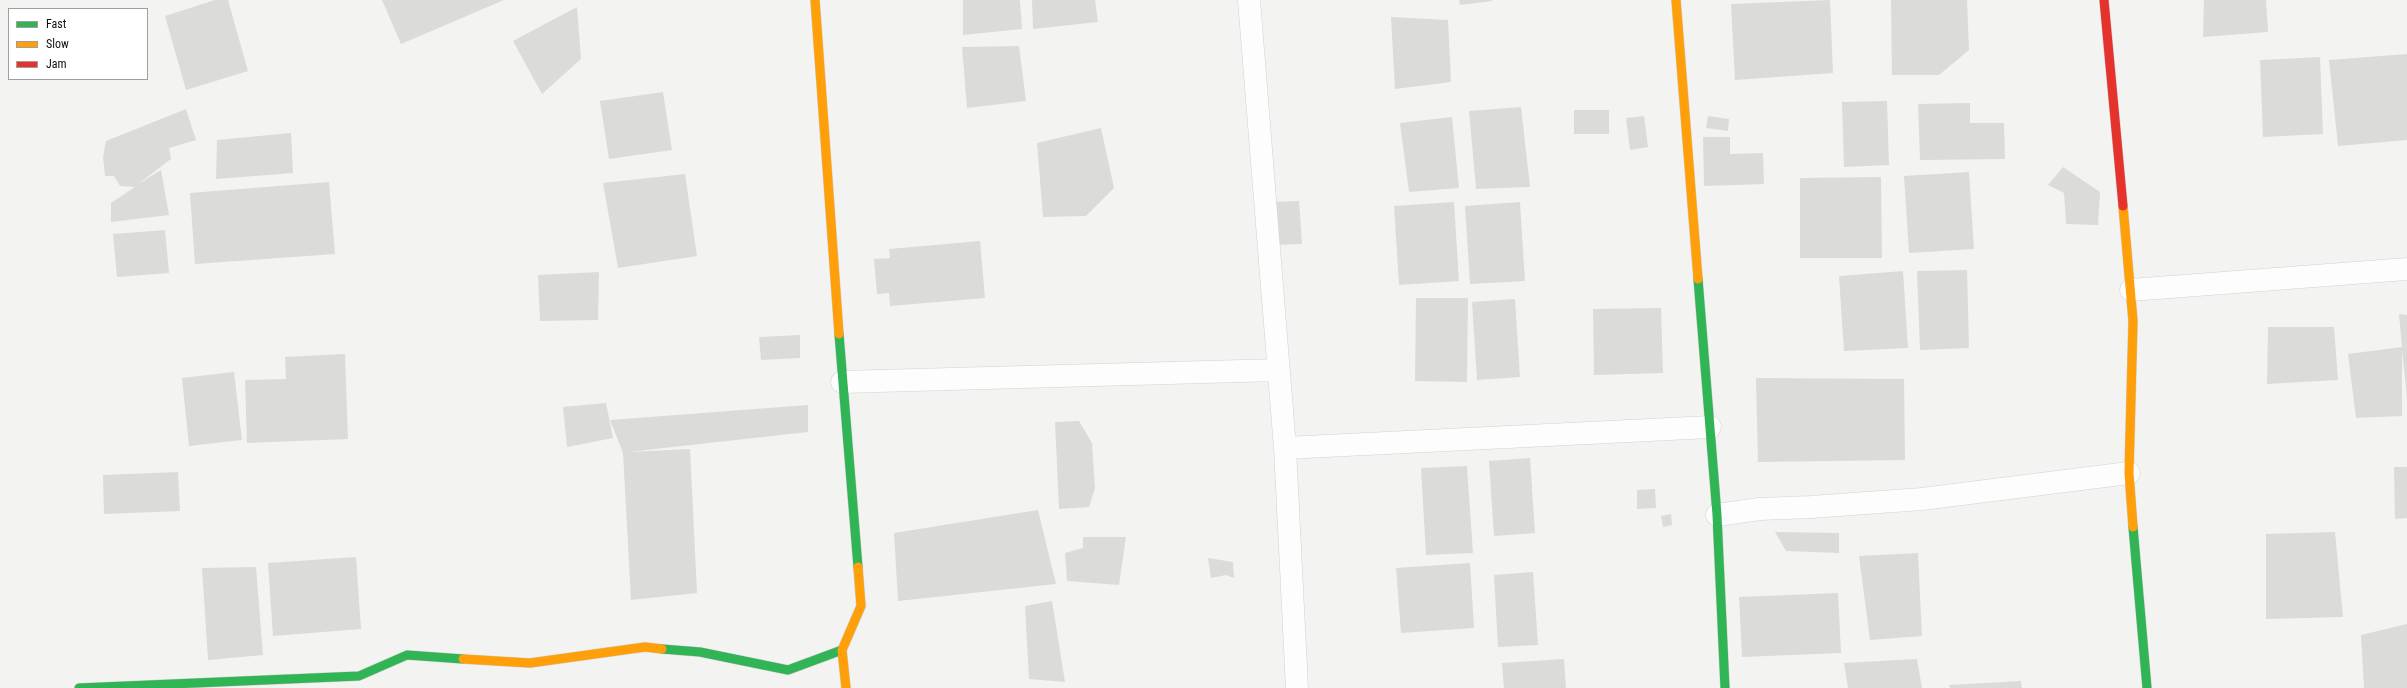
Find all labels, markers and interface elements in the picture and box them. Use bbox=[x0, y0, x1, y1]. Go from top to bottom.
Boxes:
legend bbox=[8, 8, 148, 80]
text: Fast bbox=[46, 17, 66, 31]
text: Slow bbox=[46, 37, 69, 51]
text: Jam bbox=[46, 57, 67, 71]

